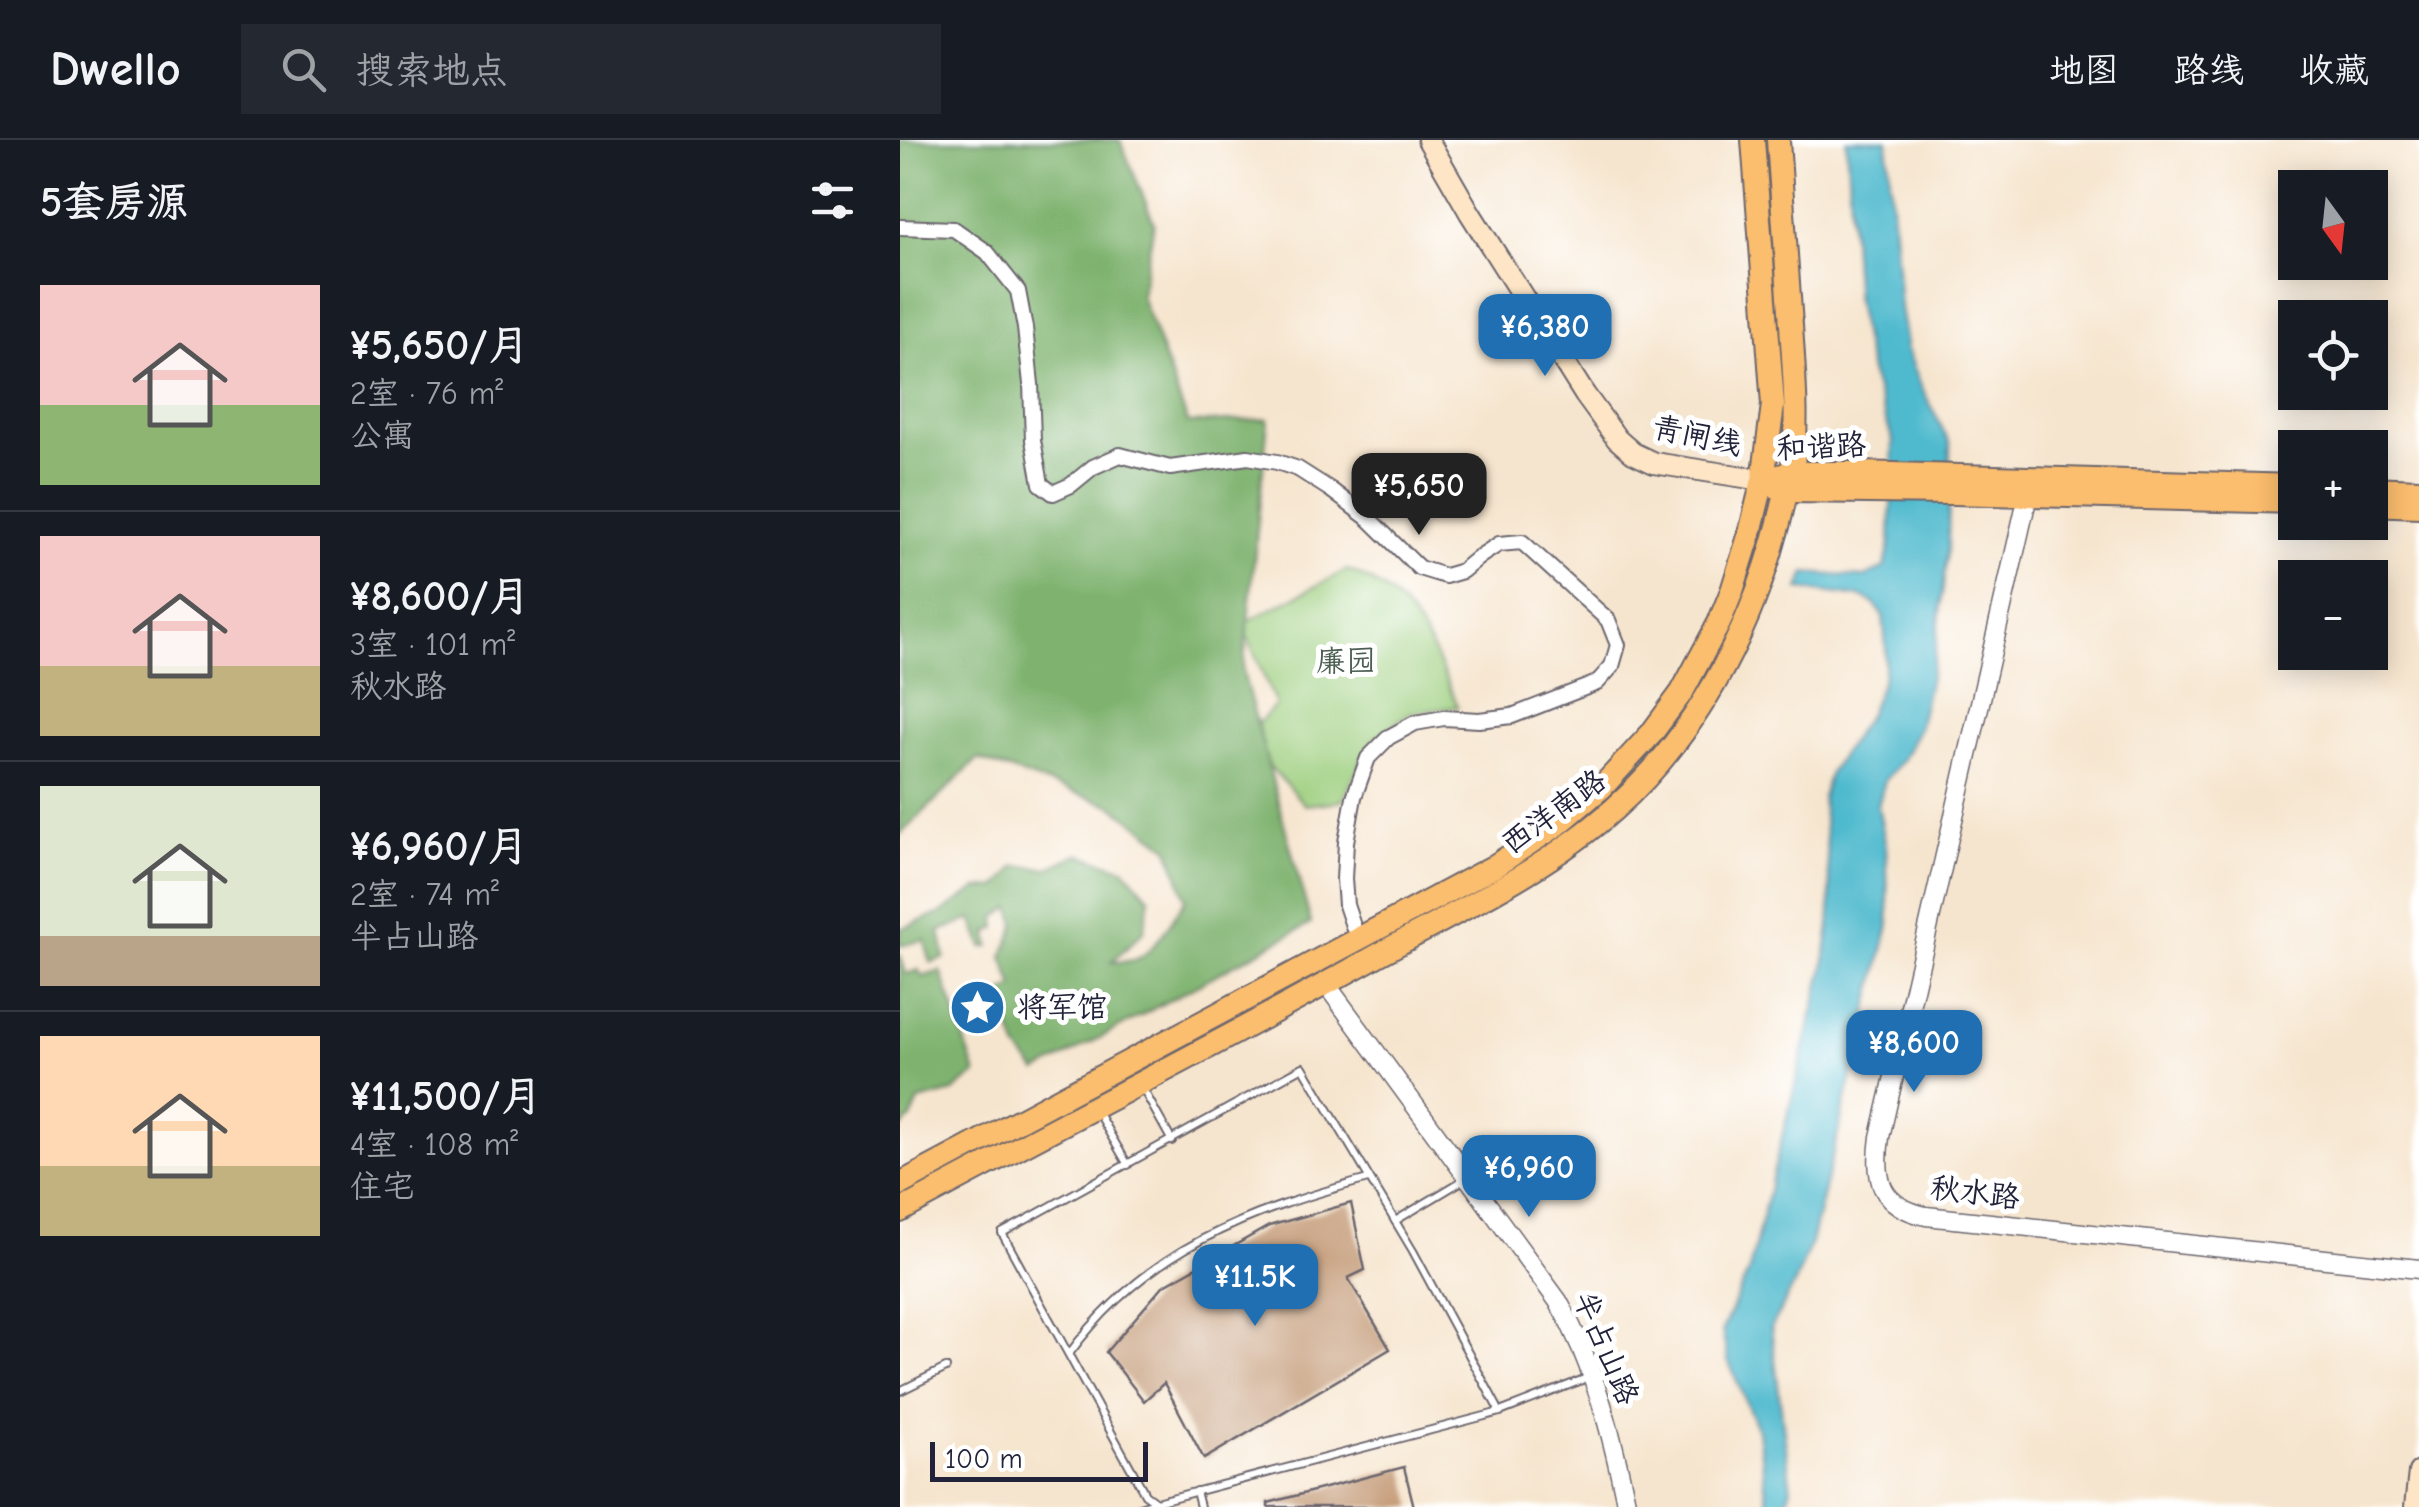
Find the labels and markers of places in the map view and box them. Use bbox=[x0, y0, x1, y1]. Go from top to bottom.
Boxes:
pin: ¥6,380 bbox=[1464, 294, 1626, 379]
pin: ¥5,650 bbox=[1338, 453, 1500, 538]
place icon: 将军馆 bbox=[948, 977, 1008, 1037]
place label: 将军馆 bbox=[1017, 990, 1107, 1025]
pin: ¥8,600 bbox=[1833, 1010, 1995, 1095]
pin: ¥6,960 bbox=[1448, 1135, 1610, 1220]
pin: ¥11.5K bbox=[1174, 1244, 1336, 1329]

